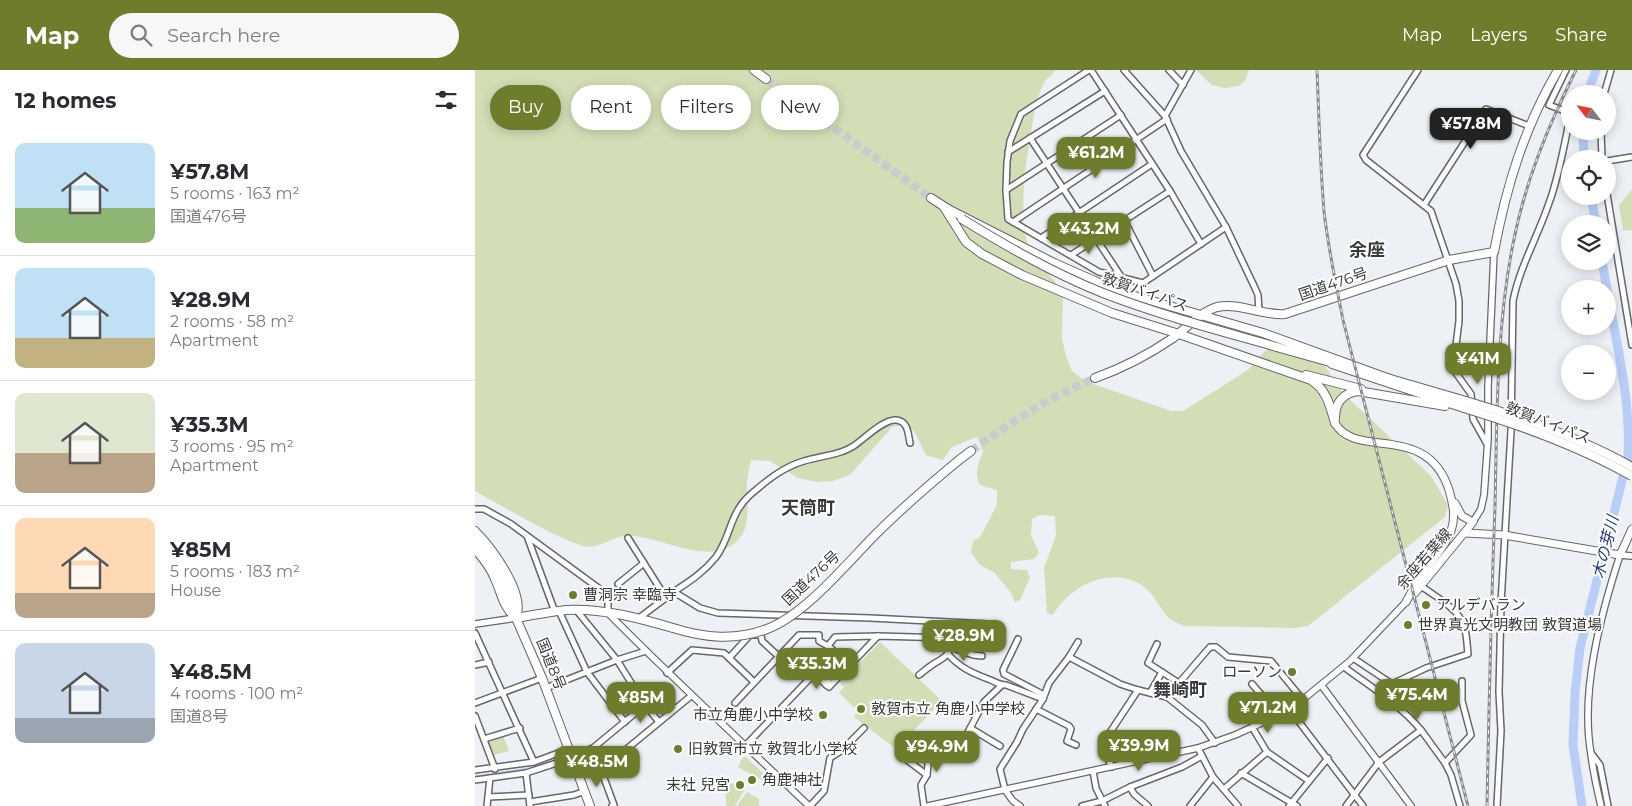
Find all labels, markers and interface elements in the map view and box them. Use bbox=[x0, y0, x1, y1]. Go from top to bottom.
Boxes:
search box bbox=[109, 13, 459, 58]
text: Map bbox=[25, 21, 79, 50]
icon: search bbox=[127, 21, 155, 49]
text: Search here bbox=[167, 24, 280, 47]
text: Map bbox=[1402, 24, 1442, 46]
text: Layers bbox=[1470, 24, 1527, 46]
text: Share bbox=[1555, 24, 1607, 46]
chip: Buy bbox=[490, 85, 561, 130]
chip: Rent bbox=[571, 85, 651, 130]
chip: Filters bbox=[661, 85, 751, 130]
chip: New bbox=[761, 85, 839, 130]
north arrow bbox=[1561, 85, 1616, 140]
map controls bbox=[1561, 85, 1616, 400]
icon: filters bbox=[432, 86, 460, 114]
text: 12 homes bbox=[15, 88, 116, 113]
pin: ¥57.8M bbox=[1430, 108, 1512, 150]
text: ¥57.8M bbox=[1441, 114, 1501, 133]
pin: ¥61.2M bbox=[1055, 136, 1137, 179]
text: ¥61.2M bbox=[1067, 143, 1125, 162]
button: locate bbox=[1561, 150, 1616, 205]
text: ¥57.8M bbox=[170, 159, 249, 184]
icon: home bbox=[55, 163, 115, 223]
text: 5 rooms · 163 m² bbox=[170, 184, 299, 203]
text: 国道476号 bbox=[170, 207, 247, 226]
pin: ¥43.2M bbox=[1048, 212, 1130, 255]
button: layers bbox=[1561, 215, 1616, 270]
text: ¥43.2M bbox=[1058, 219, 1120, 238]
district label: 余座 bbox=[1349, 239, 1385, 261]
street label: 国道476号 bbox=[1296, 263, 1370, 304]
street label: 敦賀バイパス bbox=[1100, 268, 1191, 315]
button: + bbox=[1561, 280, 1616, 335]
text: ¥28.9M bbox=[170, 287, 251, 312]
icon: home bbox=[55, 288, 115, 348]
text: 2 rooms · 58 m² bbox=[170, 312, 294, 331]
text: Apartment bbox=[170, 331, 259, 350]
pin: ¥41M bbox=[1448, 342, 1508, 385]
button: − bbox=[1561, 345, 1616, 400]
text: ¥41M bbox=[1456, 349, 1500, 368]
street label: 敦賀バイパス bbox=[1503, 398, 1593, 447]
text: ¥35.3M bbox=[170, 412, 249, 437]
icon: home bbox=[55, 413, 115, 473]
text: 3 rooms · 95 m² bbox=[170, 437, 294, 456]
text: Apartment bbox=[170, 456, 259, 475]
district label: 天筒町 bbox=[781, 497, 835, 519]
water label: 木の芽川 bbox=[1589, 512, 1623, 580]
street label: 余座若葉線 bbox=[1392, 524, 1455, 593]
text: ¥85M bbox=[170, 537, 232, 562]
icon: home bbox=[55, 538, 115, 598]
street label: 国道476号 bbox=[778, 546, 843, 609]
text: 5 rooms · 183 m² bbox=[170, 562, 300, 581]
text: House bbox=[170, 581, 221, 600]
place label: 曹洞宗 幸臨寺 bbox=[583, 585, 677, 604]
marker: 曹洞宗 幸臨寺 bbox=[567, 589, 579, 601]
place label: アルデバラン bbox=[1436, 595, 1526, 614]
marker: アルデバラン bbox=[1420, 599, 1432, 611]
place label: 世界真光文明教団 敦賀道場 bbox=[1418, 615, 1602, 634]
marker: 世界真光文明教団 敦賀道場 bbox=[1402, 619, 1414, 631]
pin: ¥28.9M bbox=[923, 620, 1005, 662]
text: ¥28.9M bbox=[933, 626, 995, 645]
street label: 国道8号 bbox=[532, 635, 570, 693]
pin: ¥35.3M bbox=[776, 648, 858, 690]
text: ¥35.3M bbox=[787, 654, 847, 673]
text: ¥48.5M bbox=[170, 659, 252, 684]
place label: ローソン bbox=[1222, 662, 1282, 681]
icon: home bbox=[55, 663, 115, 723]
marker: ローソン bbox=[1286, 666, 1298, 678]
pin: ¥75.4M bbox=[1376, 678, 1458, 721]
district label: 舞崎町 bbox=[1153, 679, 1207, 701]
pin: ¥85M bbox=[611, 682, 671, 724]
text: 4 rooms · 100 m² bbox=[170, 684, 303, 703]
text: ¥75.4M bbox=[1386, 685, 1448, 704]
text: ¥85M bbox=[618, 688, 664, 707]
pin: ¥71.2M bbox=[1227, 692, 1309, 734]
text: ¥71.2M bbox=[1239, 698, 1297, 717]
place label: 敦賀市立 角鹿小中学校 bbox=[871, 699, 1025, 718]
marker: 敦賀市立 角鹿小中学校 bbox=[855, 703, 867, 715]
place label: 市立角鹿小中学校 bbox=[693, 705, 813, 724]
text: 国道8号 bbox=[170, 707, 228, 726]
marker: 市立角鹿小中学校 bbox=[817, 709, 829, 721]
pin: ¥94.9M bbox=[896, 730, 978, 773]
pin: ¥39.9M bbox=[1098, 730, 1180, 772]
text: ¥39.9M bbox=[1108, 736, 1170, 755]
text: ¥94.9M bbox=[906, 737, 968, 756]
place label: 旧敦賀市立 敦賀北小学校 bbox=[688, 739, 857, 758]
marker: 旧敦賀市立 敦賀北小学校 bbox=[672, 743, 684, 755]
pin: ¥48.5M bbox=[556, 746, 638, 788]
text: ¥48.5M bbox=[566, 752, 628, 771]
place label: 角鹿神社 bbox=[762, 770, 822, 789]
marker: 角鹿神社 bbox=[746, 774, 758, 786]
place label: 末社 兒宮 bbox=[666, 775, 730, 794]
marker: 末社 兒宮 bbox=[734, 779, 746, 791]

